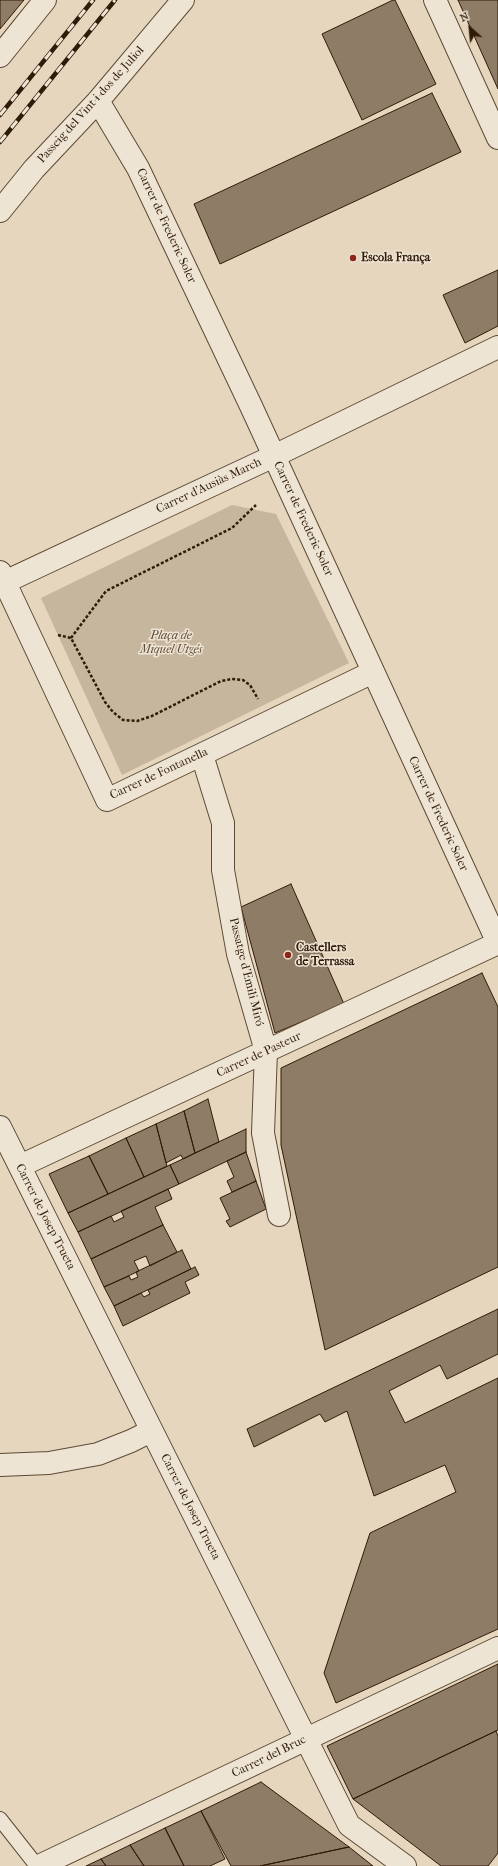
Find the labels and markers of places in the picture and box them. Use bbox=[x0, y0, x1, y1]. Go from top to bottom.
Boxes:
place label: Escola França bbox=[361, 251, 430, 265]
marker: Escola França bbox=[348, 253, 358, 263]
place label: Castellers de Terrassa bbox=[296, 941, 354, 969]
marker: Castellers de Terrassa bbox=[283, 950, 293, 960]

